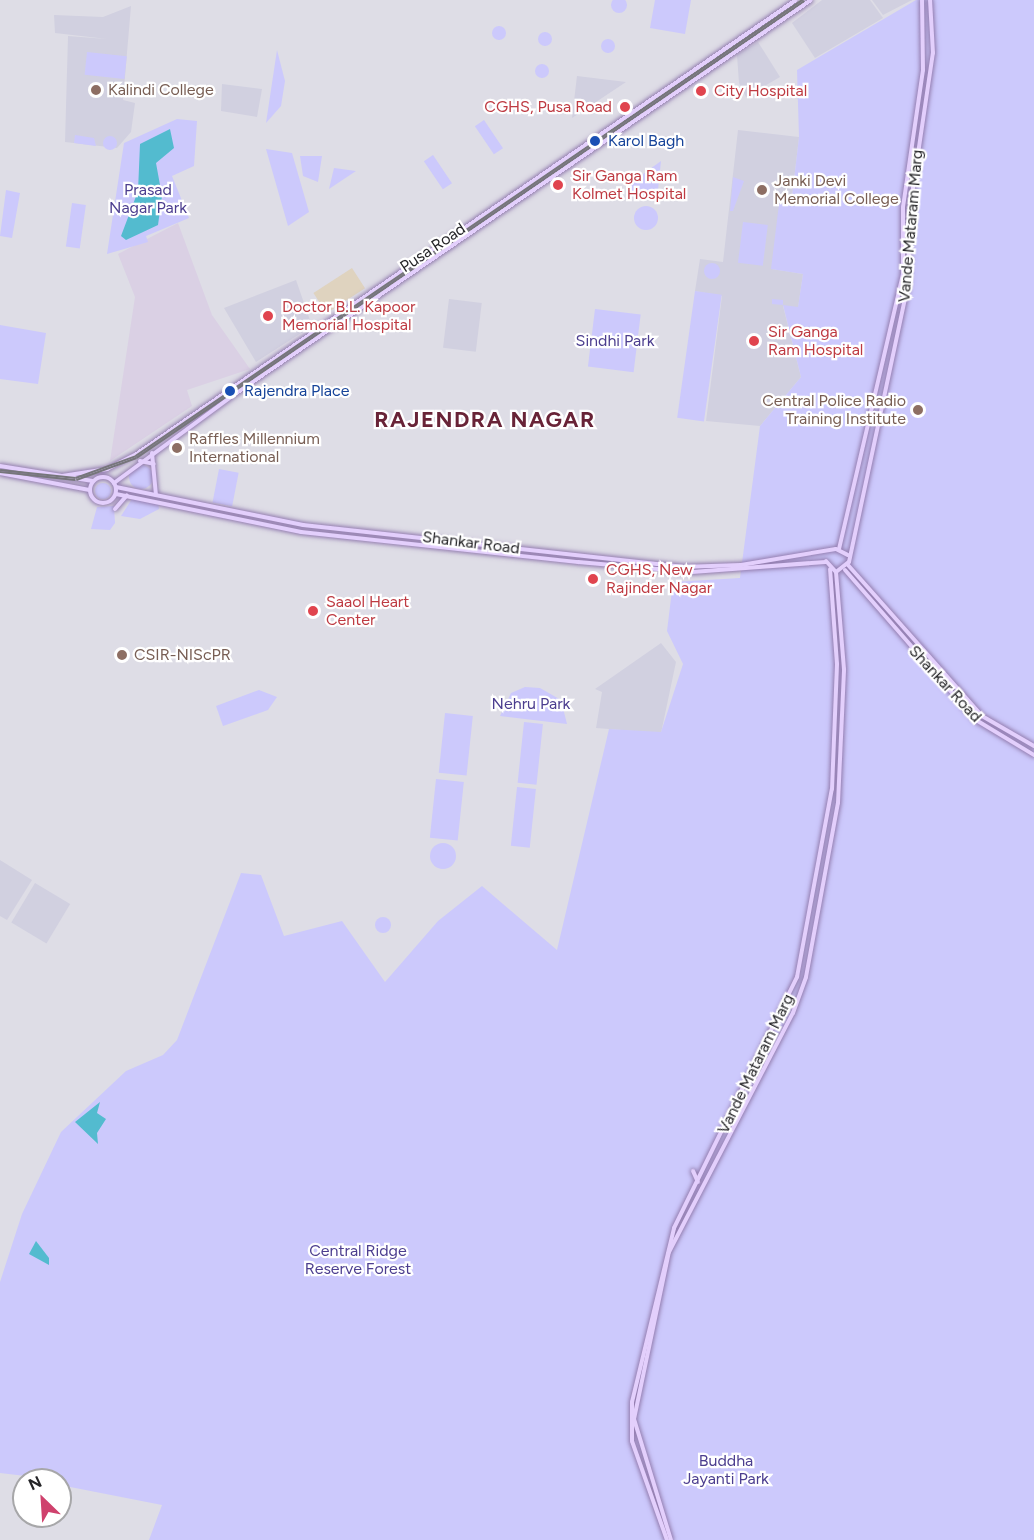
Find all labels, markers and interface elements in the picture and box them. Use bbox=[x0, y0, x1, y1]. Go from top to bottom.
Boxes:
place label: Kalindi College bbox=[108, 80, 214, 100]
place label: City Hospital bbox=[714, 81, 807, 101]
marker: City Hospital bbox=[692, 82, 710, 100]
marker: Kalindi College bbox=[89, 83, 103, 97]
place label: CGHS, Pusa Road bbox=[484, 97, 612, 117]
marker: CGHS, Pusa Road bbox=[616, 98, 634, 116]
place label: Karol Bagh bbox=[608, 131, 684, 151]
marker: Karol Bagh bbox=[586, 132, 604, 150]
street label: Vande Mataram Marg bbox=[895, 149, 927, 303]
place label: Sir Ganga Ram Kolmet Hospital bbox=[572, 166, 686, 204]
place label: Janki Devi Memorial College bbox=[774, 171, 899, 209]
marker: Sir Ganga Ram Kolmet Hospital bbox=[549, 176, 567, 194]
park label: Prasad Nagar Park bbox=[109, 180, 187, 218]
marker: Janki Devi Memorial College bbox=[755, 183, 769, 197]
street label: Pusa Road bbox=[397, 219, 469, 277]
place label: Doctor B.L. Kapoor Memorial Hospital bbox=[282, 297, 416, 335]
marker: Doctor B.L. Kapoor Memorial Hospital bbox=[259, 307, 277, 325]
place label: Sir Ganga Ram Hospital bbox=[768, 322, 863, 360]
park label: Sindhi Park bbox=[576, 331, 654, 351]
marker: Sir Ganga Ram Hospital bbox=[745, 332, 763, 350]
place label: Rajendra Place bbox=[244, 381, 349, 401]
marker: Rajendra Place bbox=[221, 382, 239, 400]
place label: Central Police Radio Training Institute bbox=[762, 391, 906, 429]
marker: Central Police Radio Training Institute bbox=[911, 403, 925, 417]
district label: RAJENDRA NAGAR bbox=[374, 407, 596, 433]
place label: Raffles Millennium International bbox=[189, 429, 320, 467]
marker: Raffles Millennium International bbox=[170, 441, 184, 455]
street label: Shankar Road bbox=[421, 528, 521, 558]
place label: CGHS, New Rajinder Nagar bbox=[606, 560, 712, 598]
marker: CGHS, New Rajinder Nagar bbox=[584, 570, 602, 588]
place label: Saaol Heart Center bbox=[326, 592, 409, 630]
marker: Saaol Heart Center bbox=[304, 602, 322, 620]
street label: Shankar Road bbox=[905, 642, 985, 726]
place label: CSIR-NIScPR bbox=[134, 645, 231, 665]
marker: CSIR-NIScPR bbox=[115, 648, 129, 662]
park label: Nehru Park bbox=[492, 694, 570, 714]
street label: Vande Mataram Marg bbox=[714, 991, 798, 1137]
park label: Central Ridge Reserve Forest bbox=[305, 1241, 411, 1279]
park label: Buddha Jayanti Park bbox=[683, 1451, 769, 1489]
north arrow bbox=[12, 1468, 72, 1528]
text: N bbox=[25, 1472, 45, 1494]

